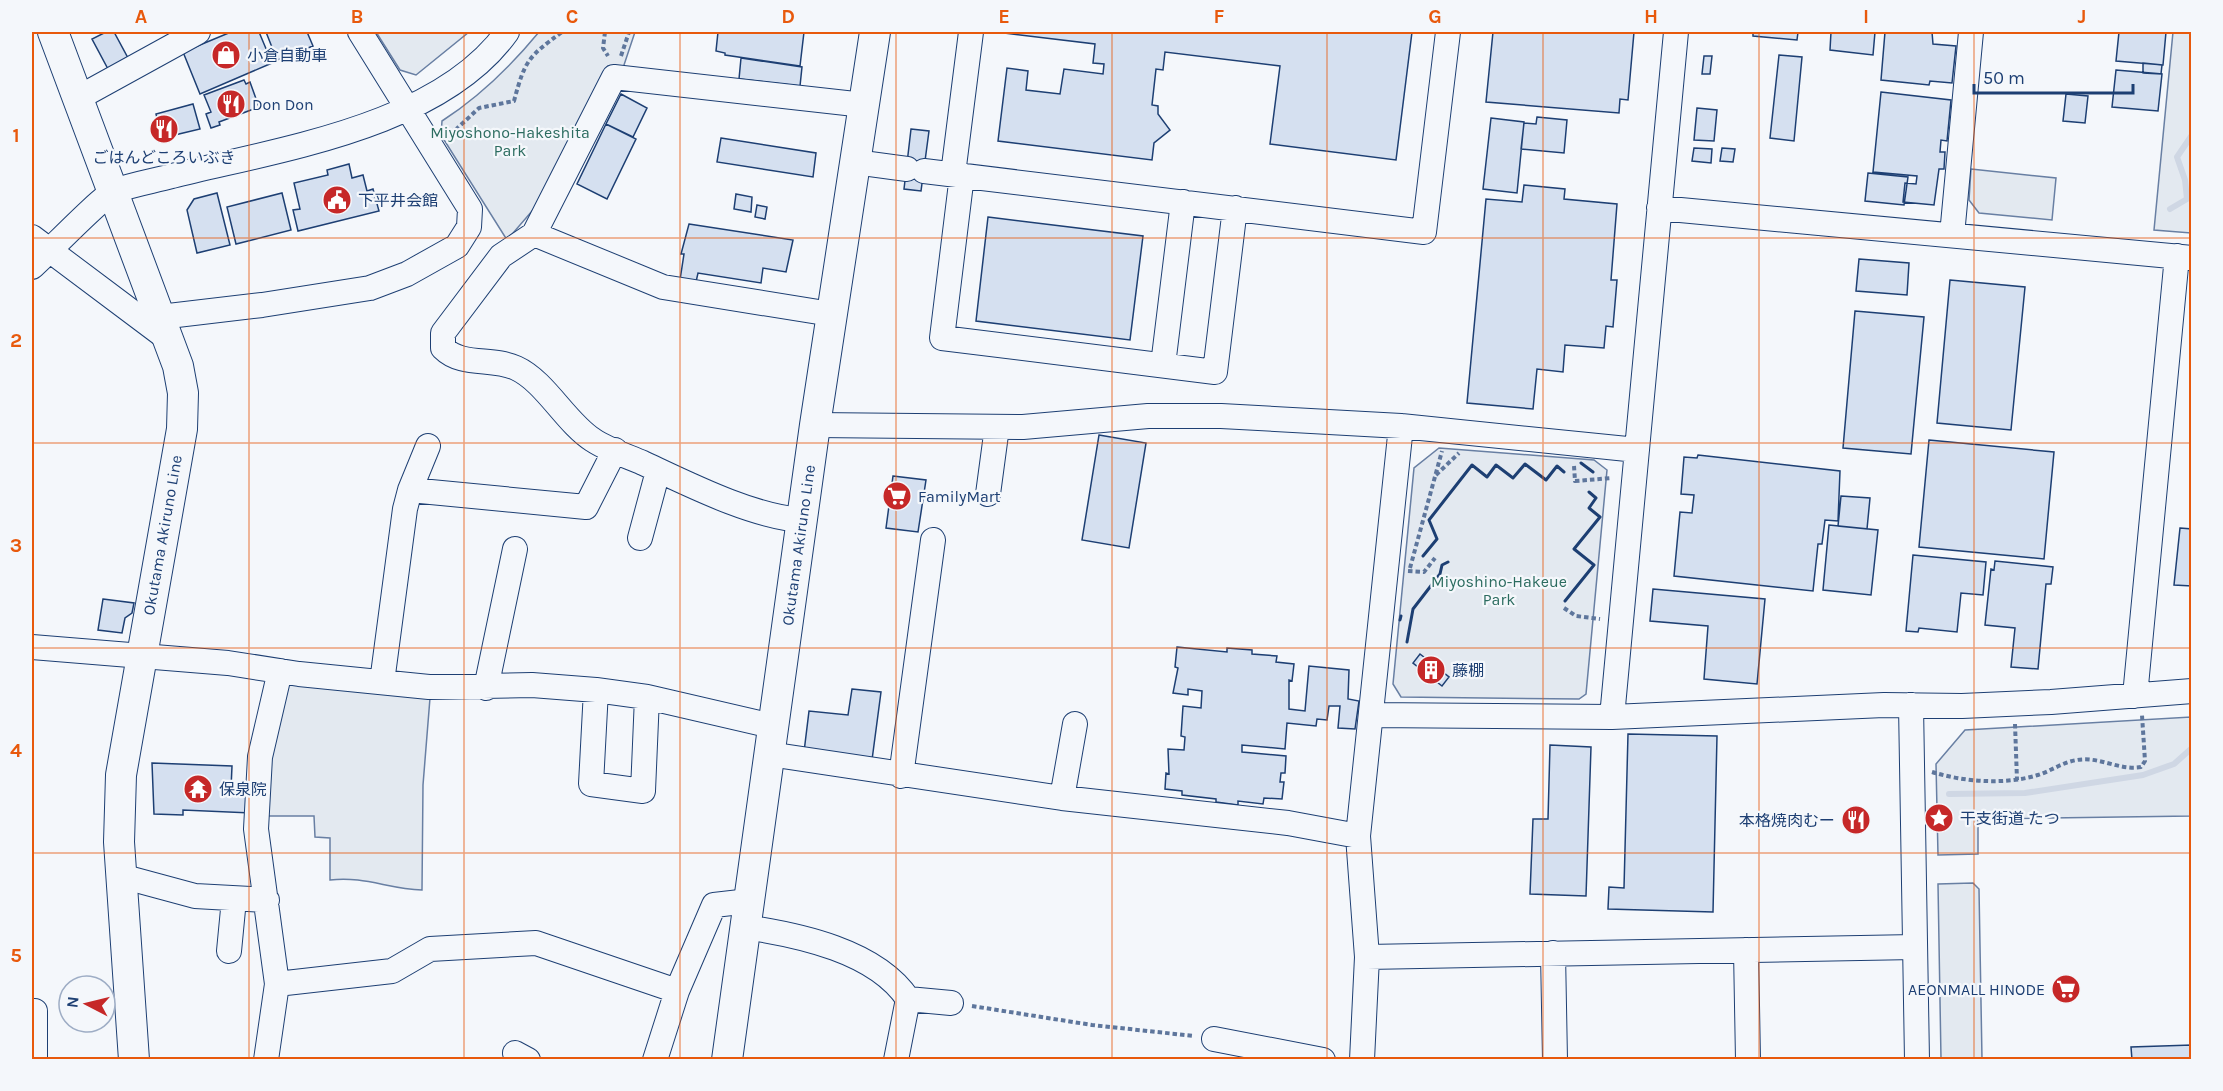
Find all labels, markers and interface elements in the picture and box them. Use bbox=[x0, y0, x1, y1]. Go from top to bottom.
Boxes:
text: A bbox=[135, 5, 148, 28]
text: B bbox=[351, 5, 363, 28]
text: C bbox=[566, 5, 578, 28]
text: D bbox=[781, 5, 795, 28]
text: E bbox=[998, 5, 1010, 28]
text: F bbox=[1214, 5, 1225, 28]
text: G bbox=[1428, 5, 1442, 28]
text: H bbox=[1644, 5, 1658, 28]
text: I bbox=[1863, 5, 1869, 28]
text: J bbox=[2078, 5, 2086, 28]
shop icon: 小倉自動車 bbox=[210, 39, 242, 71]
place label: 小倉自動車 bbox=[247, 46, 327, 65]
scale bar bbox=[1974, 57, 2133, 95]
text: 50 m bbox=[1983, 67, 2025, 89]
restaurant icon: Don Don bbox=[215, 88, 247, 120]
place label: Don Don bbox=[252, 95, 314, 114]
restaurant icon: ごはんどころいぶき bbox=[148, 113, 180, 145]
park label: Miyoshono-Hakeshita Park bbox=[430, 123, 590, 160]
text: 1 bbox=[12, 124, 20, 147]
place label: ごはんどころいぶき bbox=[92, 148, 236, 167]
public building icon: 下平井会館 bbox=[321, 184, 353, 216]
place label: 下平井会館 bbox=[358, 191, 438, 210]
text: 2 bbox=[10, 329, 22, 352]
street label: Okutama Akiruno Line bbox=[139, 454, 186, 617]
street label: Okutama Akiruno Line bbox=[778, 463, 819, 627]
supermarket icon: FamilyMart bbox=[881, 480, 913, 512]
place label: FamilyMart bbox=[918, 487, 1001, 506]
text: 3 bbox=[10, 534, 22, 557]
park label: Miyoshino-Hakeue Park bbox=[1431, 572, 1567, 609]
building icon: 藤棚 bbox=[1415, 654, 1447, 686]
place label: 藤棚 bbox=[1452, 661, 1484, 680]
text: 4 bbox=[10, 739, 22, 762]
temple icon: 保泉院 bbox=[182, 773, 214, 805]
place label: 保泉院 bbox=[219, 780, 267, 799]
place icon: 干支街道 たつ bbox=[1923, 802, 1955, 834]
restaurant icon: 本格焼肉むー bbox=[1840, 804, 1872, 836]
place label: 干支街道 たつ bbox=[1960, 809, 2060, 828]
place label: 本格焼肉むー bbox=[1739, 811, 1835, 830]
text: 5 bbox=[10, 944, 22, 967]
supermarket icon: AEONMALL HINODE bbox=[2050, 973, 2082, 1005]
north arrow bbox=[57, 974, 117, 1034]
place label: AEONMALL HINODE bbox=[1908, 980, 2045, 999]
text: N bbox=[62, 995, 83, 1009]

